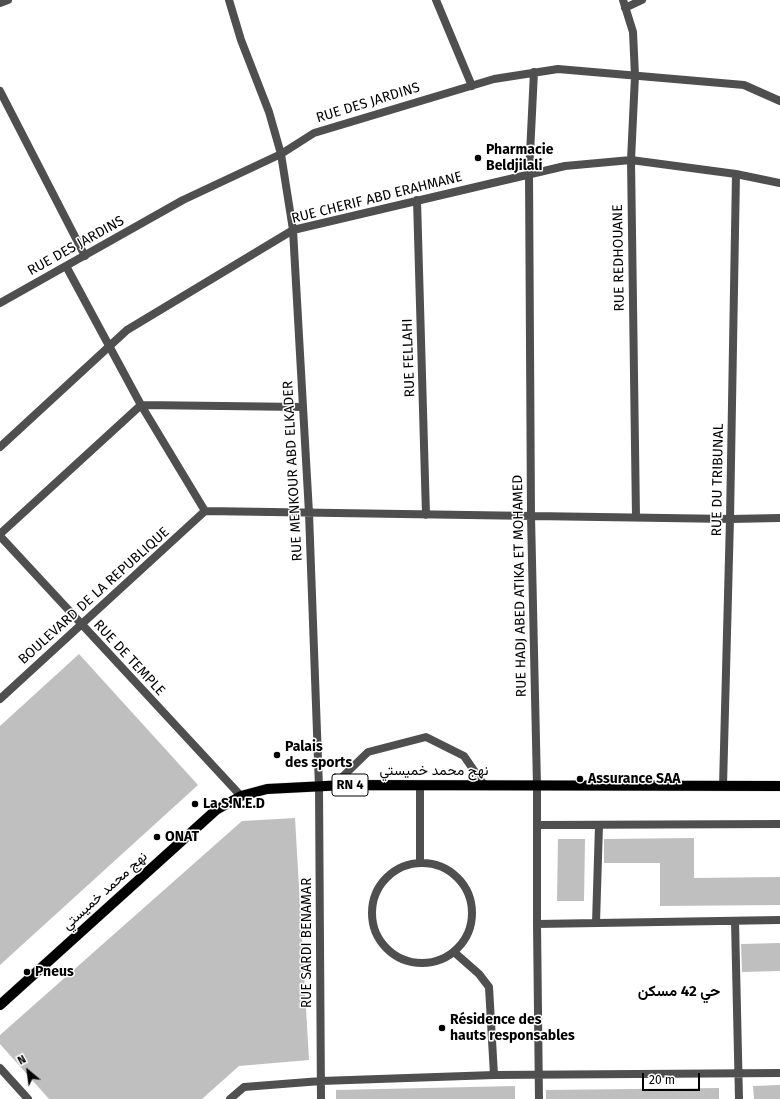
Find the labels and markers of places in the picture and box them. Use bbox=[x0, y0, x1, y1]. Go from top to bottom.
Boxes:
place label: Pharmacie Beldjilali bbox=[486, 142, 553, 174]
marker: Pharmacie Beldjilali bbox=[473, 153, 483, 163]
place label: Palais des sports bbox=[285, 739, 352, 772]
marker: Palais des sports bbox=[272, 750, 282, 760]
place label: Assurance SAA bbox=[588, 771, 680, 787]
marker: Assurance SAA bbox=[575, 774, 585, 784]
place label: La S.N.E.D bbox=[203, 796, 265, 812]
marker: La S.N.E.D bbox=[190, 799, 200, 809]
place label: ONAT bbox=[165, 829, 199, 845]
marker: ONAT bbox=[152, 832, 162, 842]
place label: Pneus bbox=[35, 964, 74, 980]
marker: Pneus bbox=[22, 967, 32, 977]
place label: Résidence des hauts responsables bbox=[450, 1012, 575, 1044]
marker: Résidence des hauts responsables bbox=[437, 1023, 447, 1033]

